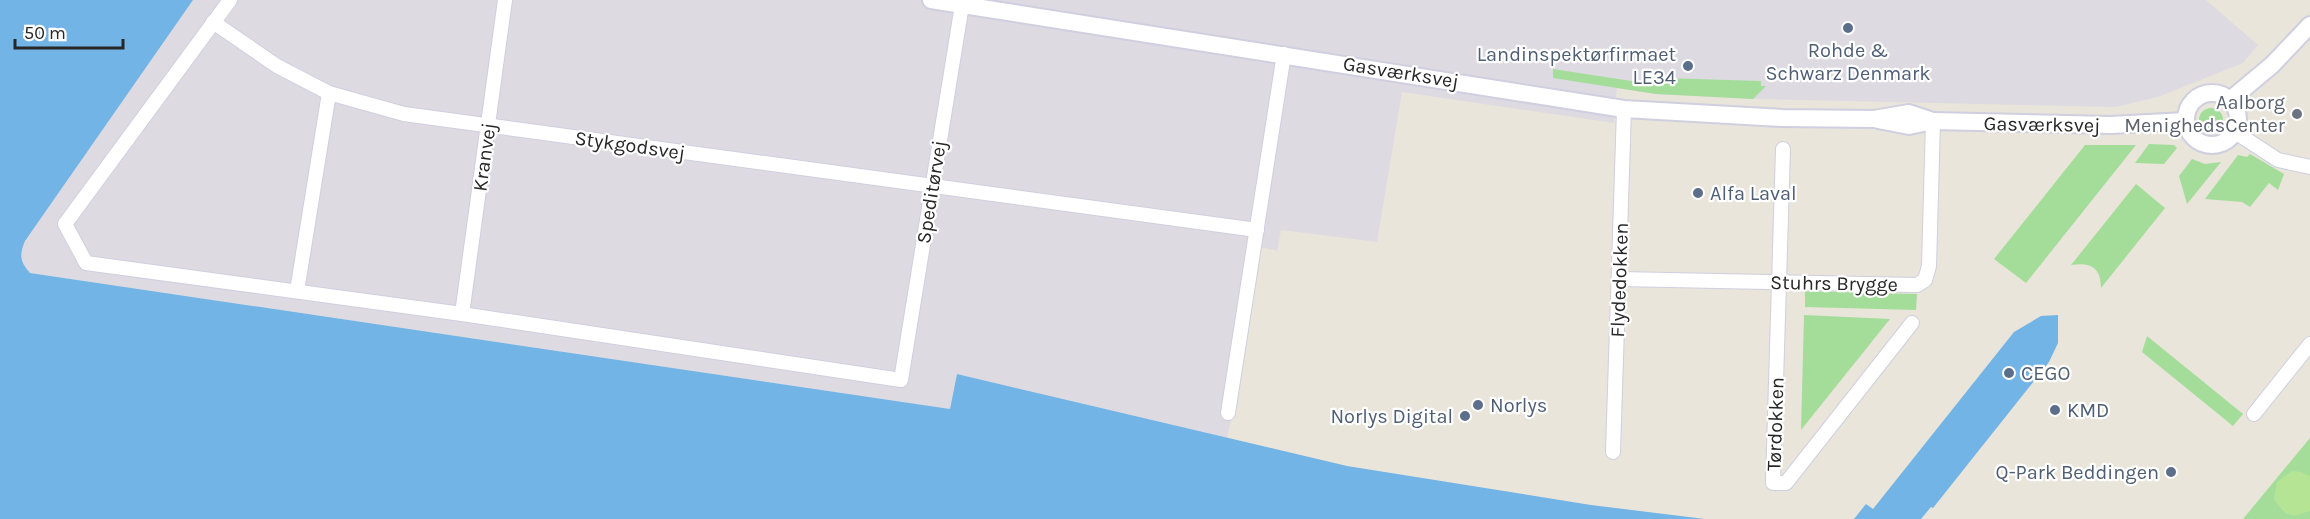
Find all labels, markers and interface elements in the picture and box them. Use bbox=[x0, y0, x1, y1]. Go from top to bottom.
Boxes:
scale bar bbox=[15, 12, 123, 50]
marker: Rohde & Schwarz Denmark bbox=[1841, 21, 1855, 35]
text: 50 m bbox=[24, 22, 66, 44]
place label: Rohde & Schwarz Denmark bbox=[1765, 39, 1931, 85]
place label: Landinspektørfirmaet LE34 bbox=[1477, 43, 1676, 89]
street label: Gasværksvej bbox=[1341, 52, 1461, 93]
marker: Landinspektørfirmaet LE34 bbox=[1681, 59, 1695, 73]
place label: Aalborg MenighedsCenter bbox=[2124, 91, 2286, 137]
marker: Aalborg MenighedsCenter bbox=[2290, 107, 2304, 121]
street label: Gasværksvej bbox=[1983, 112, 2101, 137]
street label: Kranvej bbox=[468, 121, 501, 193]
street label: Stykgodsvej bbox=[573, 126, 687, 165]
street label: Speditørvej bbox=[912, 139, 951, 245]
place label: Alfa Laval bbox=[1710, 182, 1797, 205]
marker: Alfa Laval bbox=[1691, 186, 1705, 200]
street label: Flydedokken bbox=[1606, 222, 1633, 338]
street label: Stuhrs Brygge bbox=[1770, 271, 1898, 296]
place label: CEGO bbox=[2021, 362, 2070, 385]
marker: CEGO bbox=[2002, 366, 2016, 380]
street label: Tørdokken bbox=[1762, 377, 1789, 472]
place label: Norlys bbox=[1490, 394, 1547, 417]
marker: Norlys bbox=[1471, 398, 1485, 412]
place label: KMD bbox=[2067, 399, 2109, 422]
marker: KMD bbox=[2048, 403, 2062, 417]
place label: Norlys Digital bbox=[1330, 405, 1453, 428]
marker: Norlys Digital bbox=[1458, 409, 1472, 423]
place label: Q-Park Beddingen bbox=[1996, 461, 2159, 484]
marker: Q-Park Beddingen bbox=[2164, 465, 2178, 479]

